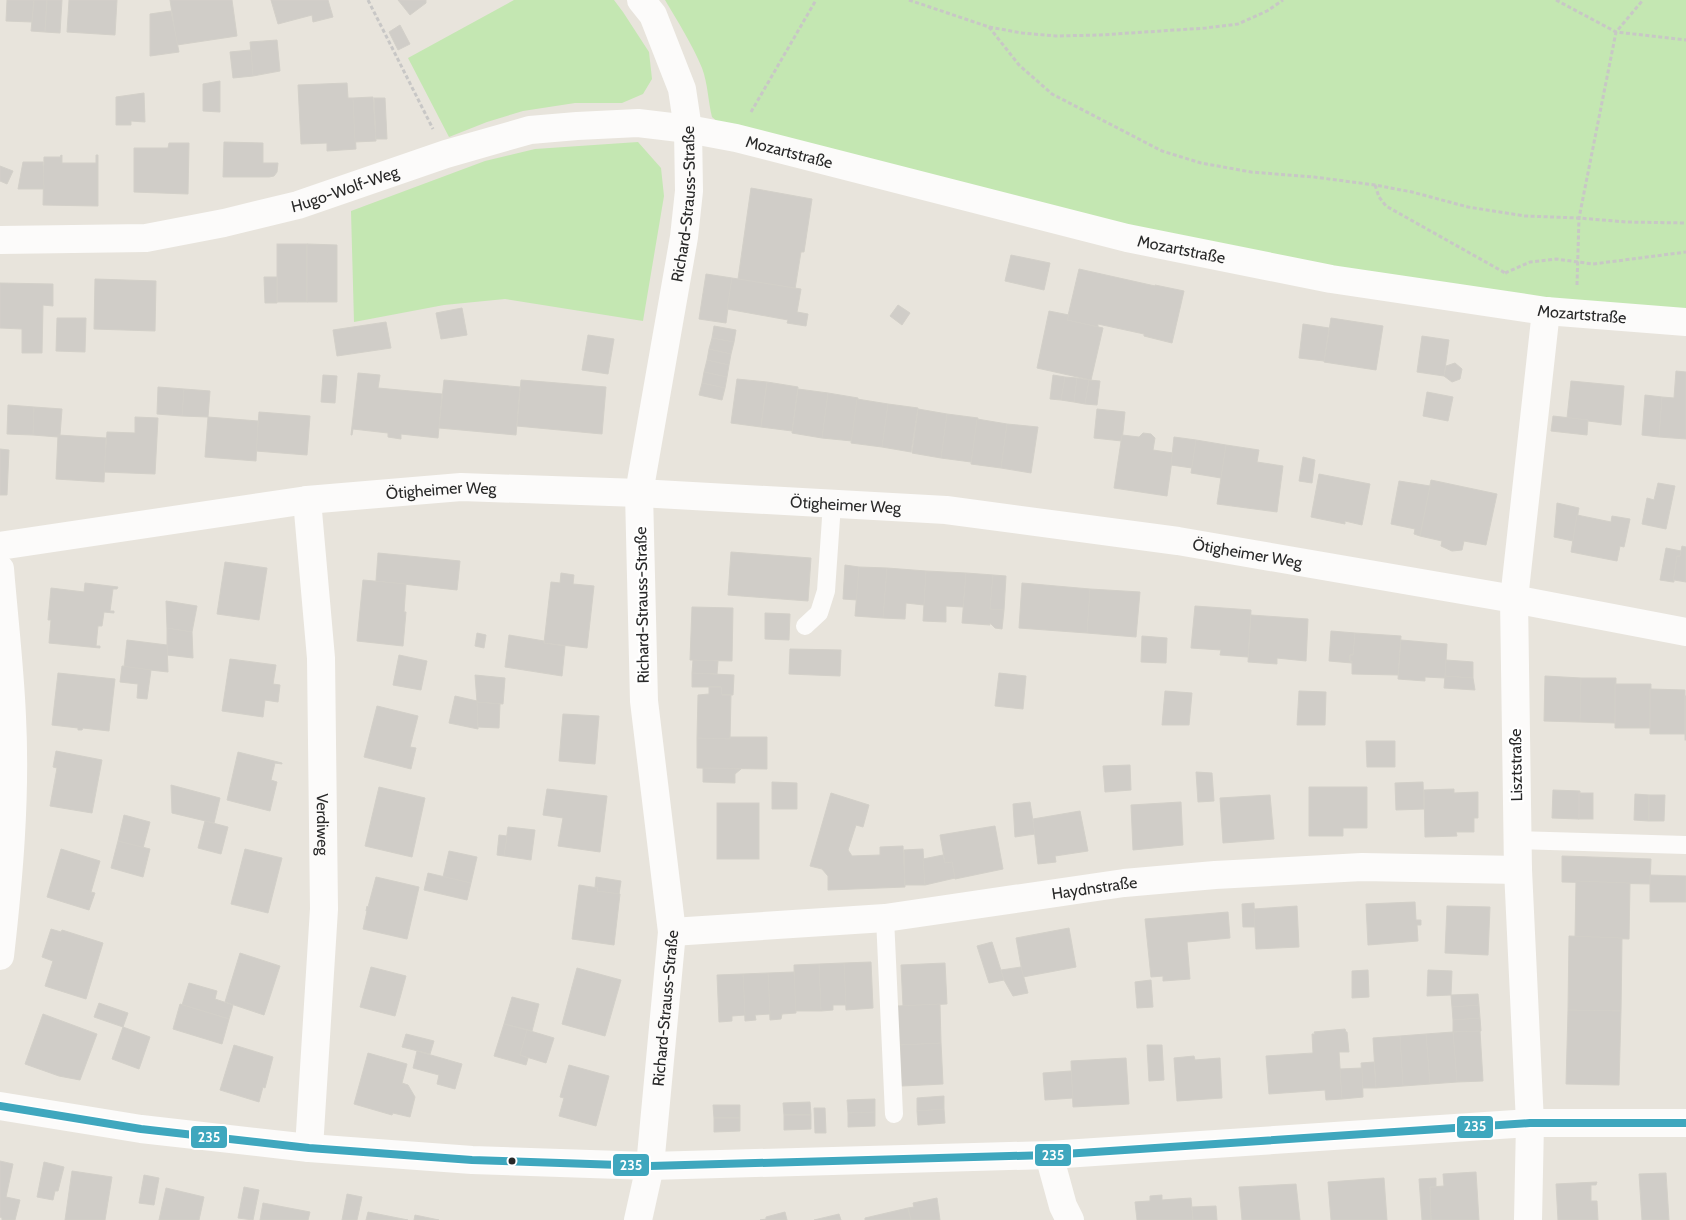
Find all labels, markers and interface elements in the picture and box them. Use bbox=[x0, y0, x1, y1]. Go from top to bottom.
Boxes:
street label: Richard-Strauss-Straße bbox=[667, 126, 699, 283]
street label: Mozartstraße bbox=[744, 131, 835, 172]
street label: Hugo-Wolf-Weg bbox=[289, 161, 402, 216]
street label: Mozartstraße bbox=[1136, 231, 1227, 267]
street label: Mozartstraße bbox=[1536, 300, 1627, 327]
street label: Ötigheimer Weg bbox=[385, 477, 498, 503]
street label: Ötigheimer Weg bbox=[790, 492, 903, 517]
street label: Richard-Strauss-Straße bbox=[631, 527, 653, 683]
street label: Ötigheimer Weg bbox=[1191, 534, 1305, 572]
street label: Lisztstraße bbox=[1506, 728, 1526, 802]
street label: Verdiweg bbox=[313, 793, 333, 856]
street label: Haydnstraße bbox=[1050, 872, 1138, 903]
street label: Richard-Strauss-Straße bbox=[648, 929, 682, 1087]
line badge: 235 bbox=[1456, 1115, 1494, 1139]
text: 235 bbox=[1464, 1117, 1486, 1135]
line badge: 235 bbox=[190, 1125, 228, 1149]
text: 235 bbox=[198, 1128, 220, 1146]
line badge: 235 bbox=[1034, 1143, 1072, 1167]
text: 235 bbox=[1042, 1146, 1064, 1164]
line badge: 235 bbox=[612, 1153, 650, 1177]
unlabelled marker bbox=[507, 1156, 517, 1166]
text: 235 bbox=[620, 1156, 642, 1174]

